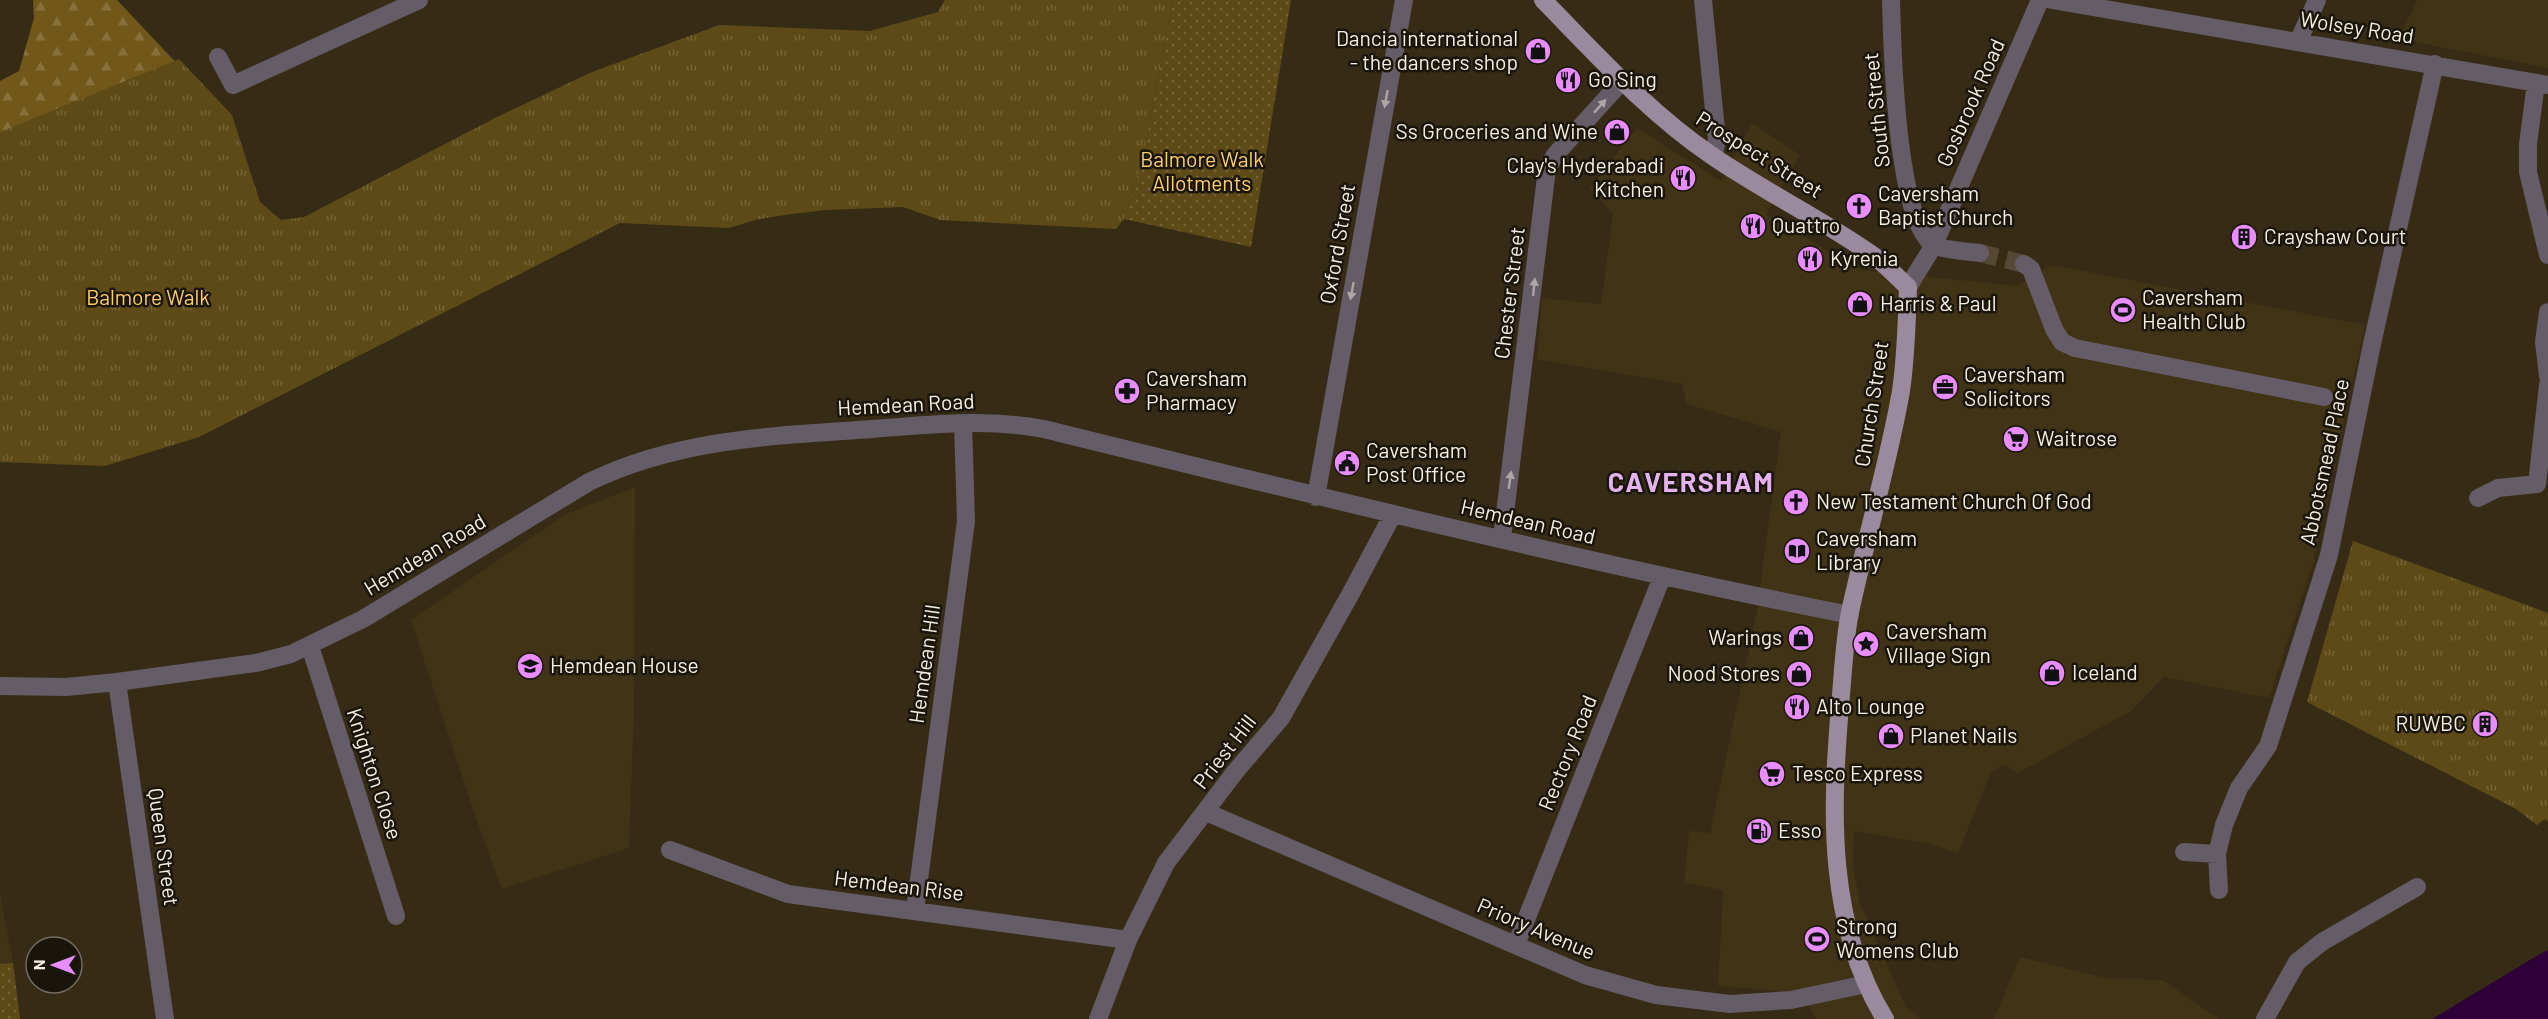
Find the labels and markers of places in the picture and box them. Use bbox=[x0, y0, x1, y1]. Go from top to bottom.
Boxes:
place label: Dancia international - the dancers shop bbox=[1336, 25, 1518, 74]
shop icon: Dancia international - the dancers shop bbox=[1523, 36, 1553, 66]
restaurant icon: Go Sing bbox=[1553, 65, 1583, 95]
place label: Go Sing bbox=[1588, 66, 1657, 91]
shop icon: Ss Groceries and Wine bbox=[1602, 117, 1632, 147]
place label: Ss Groceries and Wine bbox=[1395, 118, 1598, 143]
place label: Clay's Hyderabadi Kitchen bbox=[1507, 152, 1664, 201]
restaurant icon: Clay's Hyderabadi Kitchen bbox=[1668, 163, 1698, 193]
place label: Caversham Baptist Church bbox=[1878, 180, 2013, 229]
church icon: Caversham Baptist Church bbox=[1844, 191, 1874, 221]
restaurant icon: Quattro bbox=[1738, 211, 1768, 241]
place label: Quattro bbox=[1772, 212, 1840, 237]
building icon: Crayshaw Court bbox=[2229, 222, 2259, 252]
place label: Crayshaw Court bbox=[2264, 223, 2406, 248]
restaurant icon: Kyrenia bbox=[1795, 244, 1825, 274]
place label: Kyrenia bbox=[1830, 245, 1898, 270]
place label: Caversham Health Club bbox=[2142, 284, 2246, 333]
shop icon: Harris & Paul bbox=[1845, 289, 1875, 319]
place label: Harris & Paul bbox=[1880, 290, 1997, 315]
sports icon: Caversham Health Club bbox=[2108, 295, 2138, 325]
place label: Caversham Solicitors bbox=[1964, 361, 2065, 410]
place label: Caversham Pharmacy bbox=[1146, 365, 1247, 414]
office icon: Caversham Solicitors bbox=[1930, 372, 1960, 402]
pharmacy icon: Caversham Pharmacy bbox=[1112, 376, 1142, 406]
supermarket icon: Waitrose bbox=[2001, 424, 2031, 454]
place label: Waitrose bbox=[2036, 425, 2117, 450]
place label: Caversham Post Office bbox=[1366, 437, 1467, 486]
public building icon: Caversham Post Office bbox=[1332, 448, 1362, 478]
church icon: New Testament Church Of God bbox=[1781, 487, 1811, 517]
place label: New Testament Church Of God bbox=[1816, 488, 2092, 513]
place label: Caversham Library bbox=[1816, 525, 1917, 574]
library icon: Caversham Library bbox=[1782, 536, 1812, 566]
place label: Caversham Village Sign bbox=[1886, 618, 1991, 667]
shop icon: Warings bbox=[1786, 623, 1816, 653]
place label: Warings bbox=[1708, 624, 1782, 649]
place icon: Caversham Village Sign bbox=[1851, 629, 1881, 659]
school or university icon: Hemdean House bbox=[515, 651, 545, 681]
place label: Hemdean House bbox=[550, 652, 699, 677]
shop icon: Iceland bbox=[2037, 658, 2067, 688]
shop icon: Nood Stores bbox=[1784, 659, 1814, 689]
place label: Iceland bbox=[2072, 659, 2138, 684]
place label: Nood Stores bbox=[1668, 660, 1780, 685]
restaurant icon: Alto Lounge bbox=[1782, 692, 1812, 722]
place label: Alto Lounge bbox=[1816, 693, 1925, 718]
building icon: RUWBC bbox=[2470, 709, 2500, 739]
place label: RUWBC bbox=[2396, 710, 2466, 735]
shop icon: Planet Nails bbox=[1876, 721, 1906, 751]
place label: Planet Nails bbox=[1910, 722, 2017, 747]
supermarket icon: Tesco Express bbox=[1757, 759, 1787, 789]
place label: Tesco Express bbox=[1792, 760, 1923, 785]
fuel station icon: Esso bbox=[1744, 816, 1774, 846]
place label: Esso bbox=[1778, 817, 1822, 842]
place label: Strong Womens Club bbox=[1836, 913, 1959, 962]
sports icon: Strong Womens Club bbox=[1802, 924, 1832, 954]

